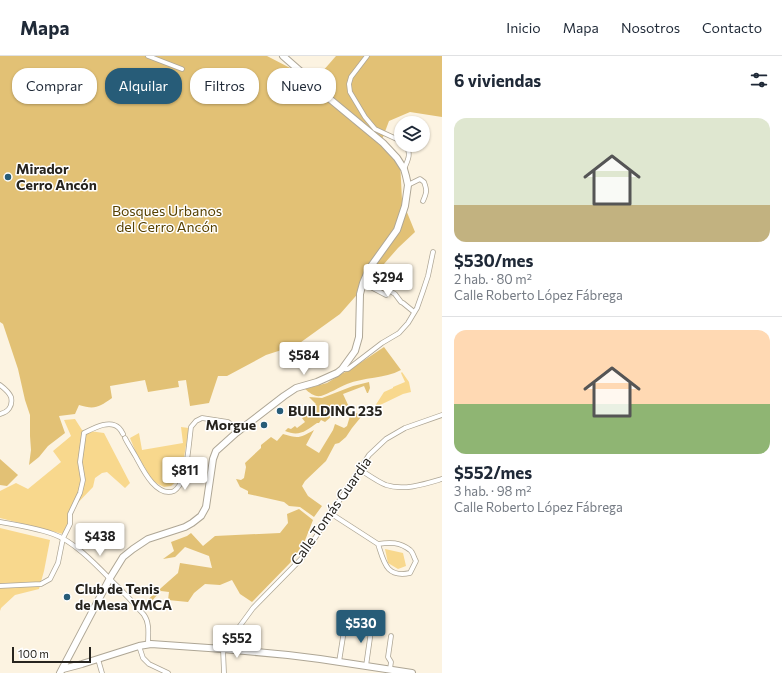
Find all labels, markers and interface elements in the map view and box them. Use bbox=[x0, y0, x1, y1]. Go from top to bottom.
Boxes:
text: Mapa bbox=[20, 16, 69, 39]
text: Inicio bbox=[506, 19, 541, 36]
text: Mapa bbox=[563, 19, 599, 36]
text: Nosotros bbox=[621, 19, 680, 36]
text: Contacto bbox=[702, 19, 762, 36]
chip: Comprar bbox=[12, 68, 97, 104]
chip: Alquilar bbox=[105, 68, 182, 104]
chip: Filtros bbox=[190, 68, 259, 104]
chip: Nuevo bbox=[267, 68, 336, 104]
icon: filters bbox=[748, 69, 770, 91]
text: 6 viviendas bbox=[454, 70, 541, 91]
map controls bbox=[394, 116, 430, 152]
button: layers bbox=[394, 116, 430, 152]
icon: home bbox=[576, 144, 648, 216]
place label: Mirador Cerro Ancón bbox=[16, 160, 97, 193]
marker: Mirador Cerro Ancón bbox=[3, 172, 13, 182]
park label: Bosques Urbanos del Cerro Ancón bbox=[112, 202, 222, 235]
text: $530/mes bbox=[454, 250, 533, 271]
pin: $294 bbox=[364, 264, 412, 298]
text: $294 bbox=[373, 269, 403, 285]
text: 2 hab. · 80 m² bbox=[454, 271, 532, 287]
text: Calle Roberto López Fábrega bbox=[454, 287, 623, 303]
pin: $584 bbox=[280, 342, 328, 376]
text: $584 bbox=[288, 347, 320, 363]
icon: home bbox=[576, 356, 648, 428]
place label: BUILDING 235 bbox=[288, 402, 382, 419]
marker: BUILDING 235 bbox=[275, 406, 285, 416]
place label: Morgue bbox=[205, 416, 256, 433]
marker: Morgue bbox=[259, 420, 269, 430]
street label: Calle Tomás Guardia bbox=[287, 453, 374, 568]
pin: $811 bbox=[161, 457, 209, 491]
text: $811 bbox=[171, 462, 199, 478]
text: $552/mes bbox=[454, 462, 532, 483]
text: 3 hab. · 98 m² bbox=[454, 483, 531, 499]
text: Calle Roberto López Fábrega bbox=[454, 499, 623, 515]
pin: $438 bbox=[76, 523, 124, 557]
text: $438 bbox=[84, 528, 116, 544]
place label: Club de Tenis de Mesa YMCA bbox=[75, 580, 172, 613]
marker: Club de Tenis de Mesa YMCA bbox=[62, 592, 72, 602]
pin: $530 bbox=[337, 610, 385, 644]
text: $530 bbox=[345, 615, 377, 631]
pin: $552 bbox=[213, 625, 261, 659]
text: $552 bbox=[222, 630, 252, 646]
scale bar bbox=[12, 645, 91, 664]
text: 100 m bbox=[18, 647, 49, 660]

